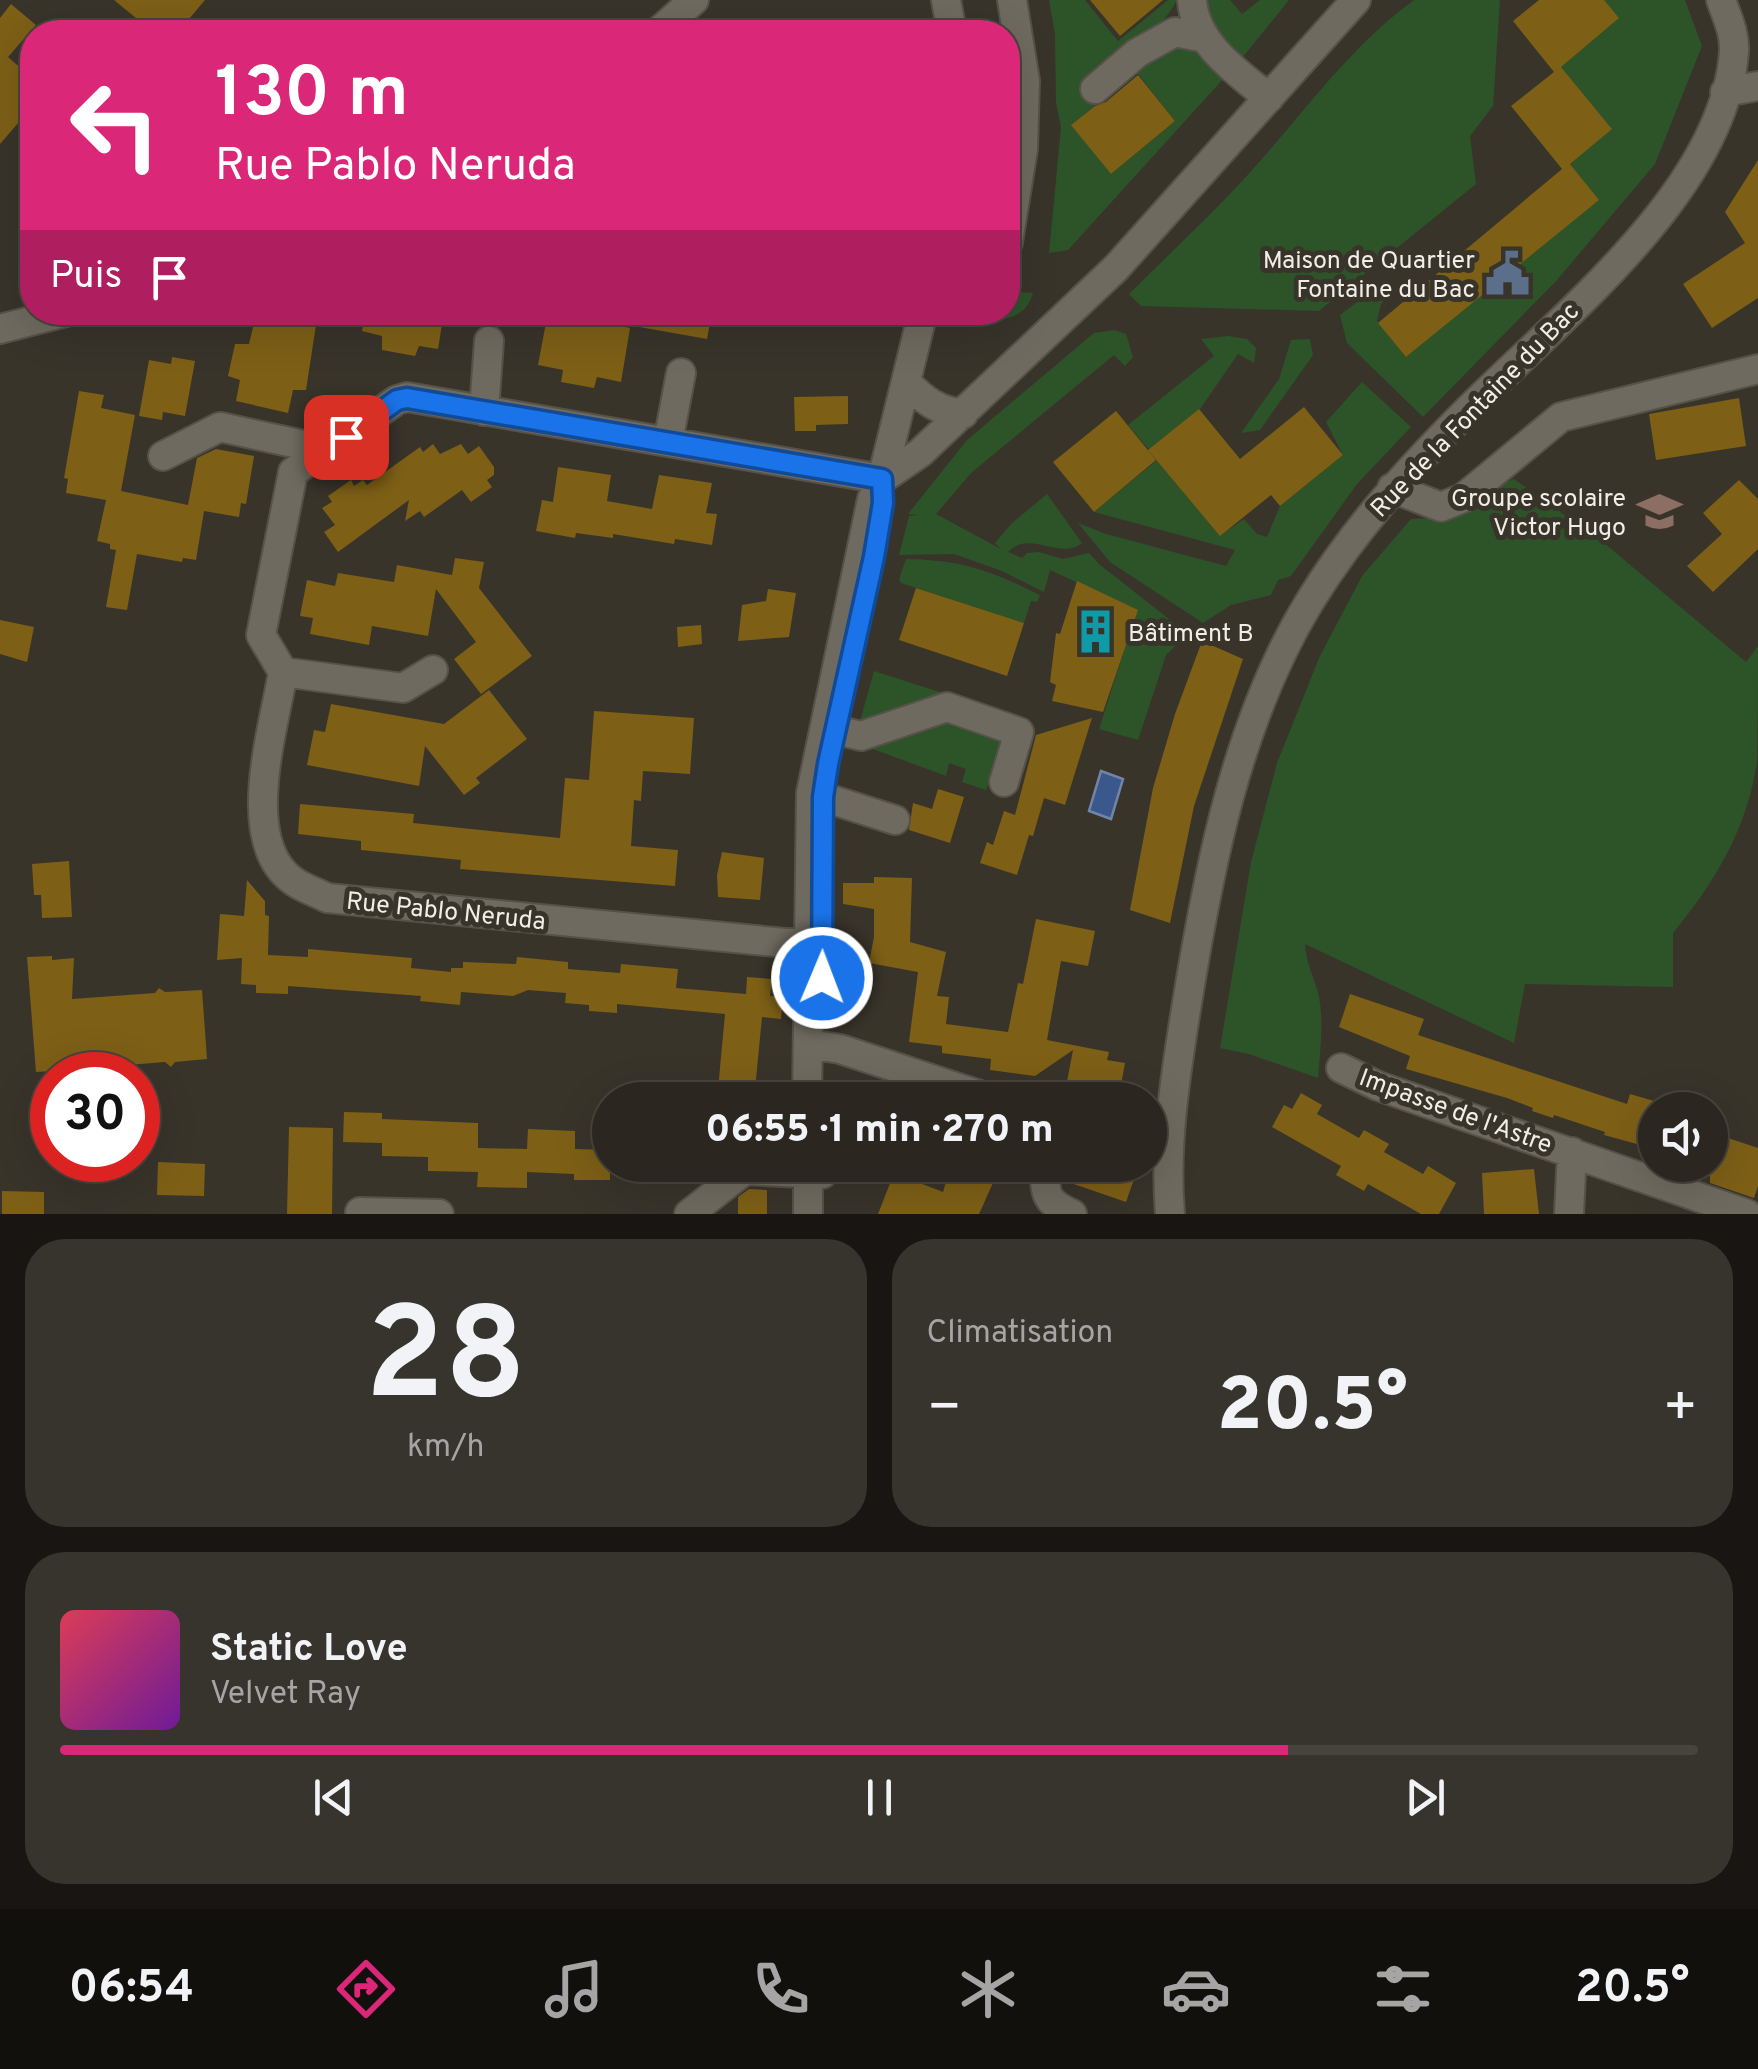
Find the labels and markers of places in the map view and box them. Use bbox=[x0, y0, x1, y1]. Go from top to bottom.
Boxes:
place label: Maison de Quartier Fontaine du Bac bbox=[1263, 246, 1475, 307]
public building icon: Maison de Quartier Fontaine du Bac bbox=[1484, 249, 1532, 297]
pin bbox=[304, 395, 389, 480]
place label: Groupe scolaire Victor Hugo bbox=[1451, 484, 1626, 545]
school or university icon: Groupe scolaire Victor Hugo bbox=[1635, 487, 1683, 535]
building icon: Bâtiment B bbox=[1071, 608, 1119, 656]
place label: Bâtiment B bbox=[1128, 619, 1254, 651]

